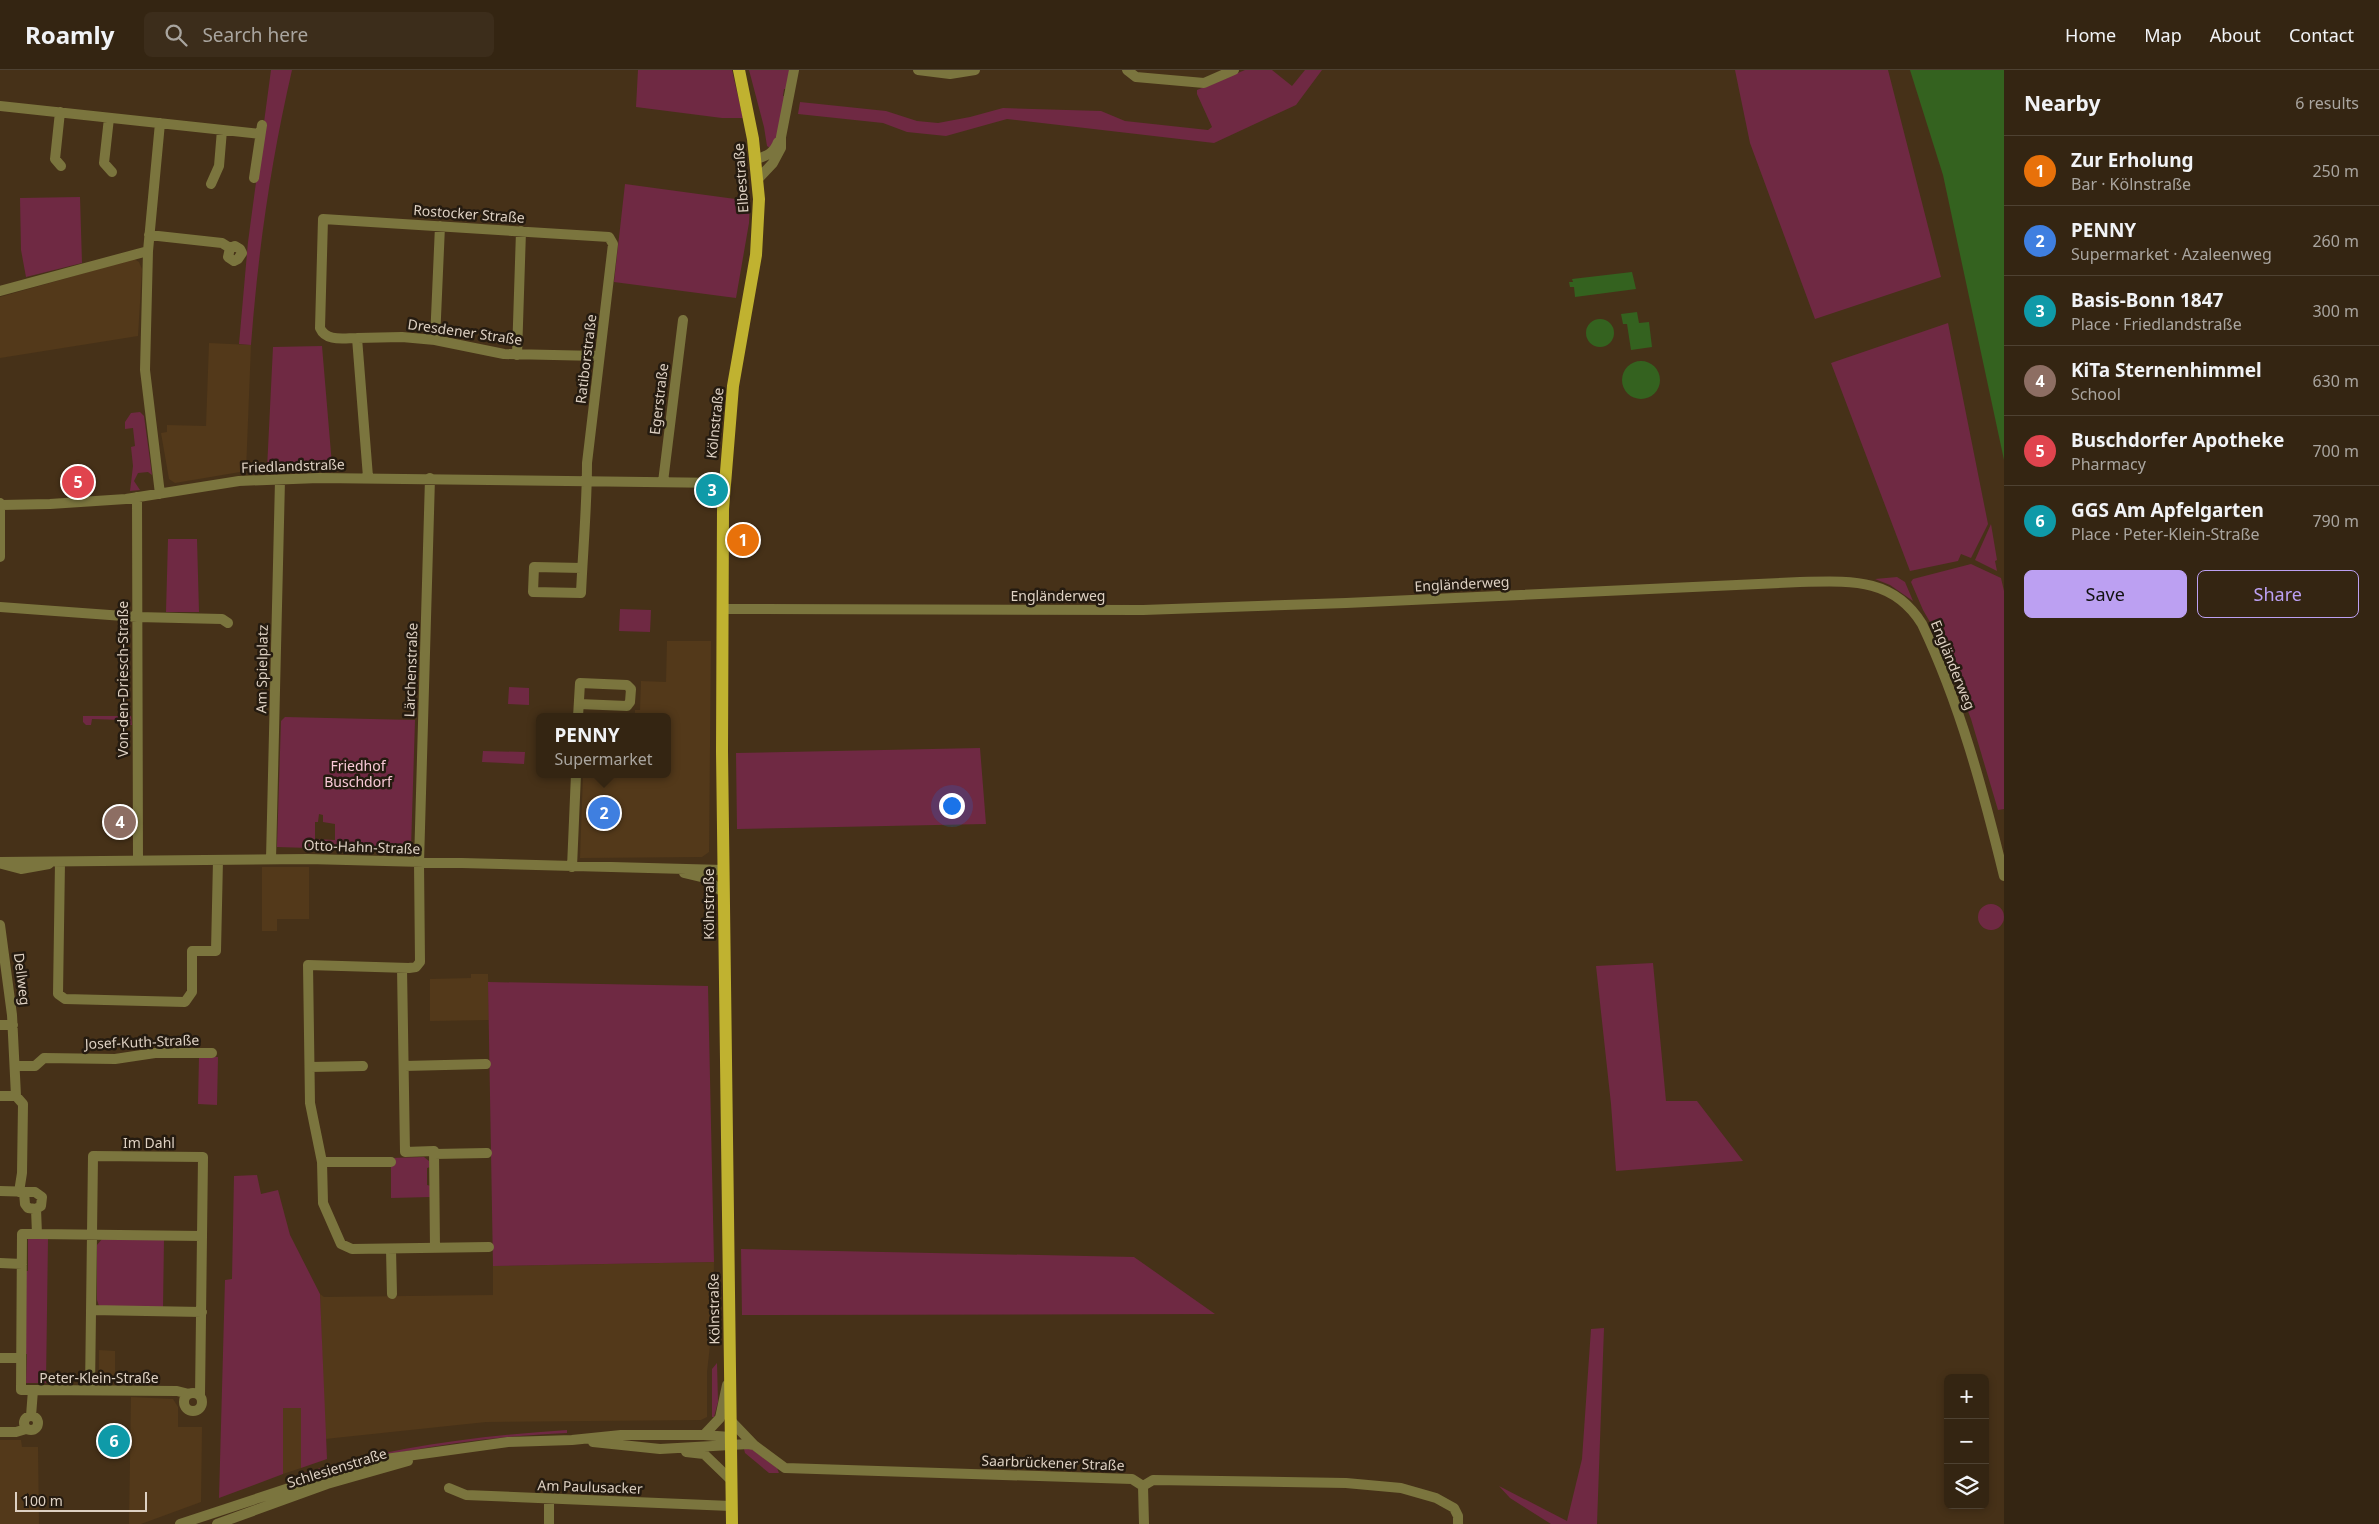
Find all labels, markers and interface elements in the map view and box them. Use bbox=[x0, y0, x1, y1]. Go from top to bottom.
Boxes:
search box bbox=[144, 12, 494, 57]
text: Roamly bbox=[25, 18, 114, 51]
icon: search bbox=[162, 21, 190, 49]
text: Search here bbox=[202, 22, 308, 48]
text: Home bbox=[2065, 23, 2116, 47]
text: Map bbox=[2144, 23, 2182, 47]
text: About bbox=[2210, 23, 2261, 47]
text: Contact bbox=[2289, 23, 2354, 47]
text: Nearby bbox=[2024, 89, 2100, 117]
text: 6 results bbox=[2295, 92, 2359, 114]
street label: Elbestraße bbox=[729, 142, 752, 213]
text: Zur Erholung bbox=[2071, 147, 2194, 173]
text: 1 bbox=[2035, 160, 2045, 182]
text: 250 m bbox=[2312, 160, 2359, 182]
text: Bar · Kölnstraße bbox=[2071, 173, 2191, 195]
street label: Rostocker Straße bbox=[413, 200, 526, 227]
text: PENNY bbox=[2071, 217, 2136, 243]
text: 2 bbox=[2035, 230, 2045, 252]
text: 260 m bbox=[2312, 230, 2359, 252]
text: Supermarket · Azaleenweg bbox=[2071, 243, 2272, 265]
text: Basis-Bonn 1847 bbox=[2071, 287, 2223, 313]
text: 3 bbox=[2035, 300, 2045, 322]
text: 300 m bbox=[2312, 300, 2359, 322]
street label: Ratiborstraße bbox=[571, 313, 600, 405]
text: Place · Friedlandstraße bbox=[2071, 313, 2242, 335]
street label: Dresdener Straße bbox=[406, 314, 524, 349]
text: KiTa Sternenhimmel bbox=[2071, 357, 2262, 383]
street label: Egerstraße bbox=[645, 362, 672, 436]
text: 4 bbox=[2035, 370, 2045, 392]
text: 630 m bbox=[2312, 370, 2359, 392]
text: School bbox=[2071, 383, 2121, 405]
street label: Kölnstraße bbox=[701, 386, 728, 459]
text: Buschdorfer Apotheke bbox=[2071, 427, 2284, 453]
text: 5 bbox=[2035, 440, 2045, 462]
text: 700 m bbox=[2312, 440, 2359, 462]
text: Pharmacy bbox=[2071, 453, 2146, 475]
street label: Friedlandstraße bbox=[241, 454, 345, 477]
pin: 5 bbox=[62, 463, 94, 501]
pin: 3 bbox=[696, 471, 728, 509]
text: GGS Am Apfelgarten bbox=[2071, 497, 2264, 523]
text: 6 bbox=[2035, 510, 2045, 532]
text: 790 m bbox=[2312, 510, 2359, 532]
pin: 1 bbox=[727, 521, 759, 559]
text: Place · Peter-Klein-Straße bbox=[2071, 523, 2260, 545]
button: Save bbox=[2024, 570, 2187, 618]
button: Share bbox=[2197, 570, 2359, 618]
street label: Engländerweg bbox=[1414, 572, 1510, 595]
street label: Engländerweg bbox=[1011, 586, 1105, 605]
street label: Von-den-Driesch-Straße bbox=[113, 601, 132, 757]
street label: Engländerweg bbox=[1927, 617, 1980, 712]
street label: Lärchenstraße bbox=[399, 622, 422, 718]
street label: Am Spielplatz bbox=[251, 624, 272, 714]
popup bbox=[536, 713, 671, 778]
text: PENNY bbox=[554, 722, 620, 748]
text: Supermarket bbox=[554, 748, 653, 770]
park label: Friedhof Buschdorf bbox=[324, 756, 393, 791]
your location bbox=[939, 793, 965, 819]
pin: 2 bbox=[588, 794, 620, 832]
pin: 4 bbox=[104, 803, 136, 841]
street label: Otto-Hahn-Straße bbox=[303, 835, 421, 858]
street label: Kölnstraße bbox=[699, 868, 718, 940]
street label: Dellweg bbox=[10, 952, 35, 1006]
street label: Josef-Kuth-Straße bbox=[82, 1030, 200, 1053]
street label: Im Dahl bbox=[123, 1133, 175, 1152]
street label: Kölnstraße bbox=[703, 1273, 724, 1345]
street label: Peter-Klein-Straße bbox=[39, 1368, 159, 1387]
map controls bbox=[1944, 1374, 1989, 1509]
button: + bbox=[1944, 1374, 1989, 1419]
button: − bbox=[1944, 1419, 1989, 1464]
pin: 6 bbox=[98, 1422, 130, 1460]
street label: Schlesienstraße bbox=[285, 1443, 389, 1492]
street label: Saarbrückener Straße bbox=[981, 1451, 1125, 1474]
button: layers bbox=[1944, 1464, 1989, 1509]
street label: Am Paulusacker bbox=[537, 1475, 643, 1498]
scale bar bbox=[15, 1489, 148, 1512]
text: 100 m bbox=[22, 1491, 63, 1510]

